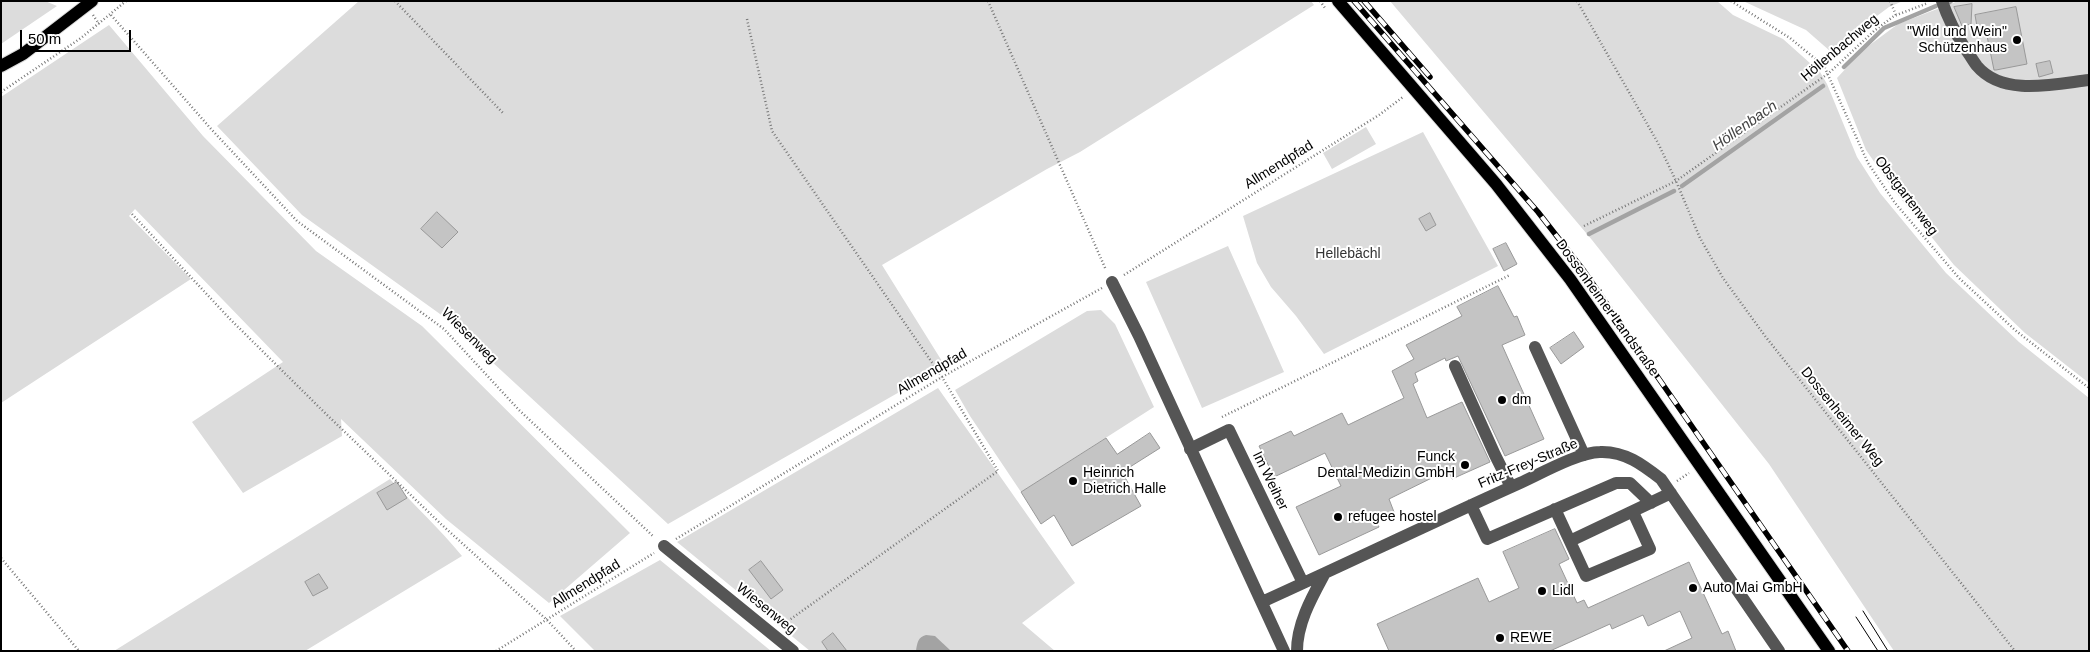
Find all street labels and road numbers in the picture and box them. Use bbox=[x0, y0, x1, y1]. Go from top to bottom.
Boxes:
street label: Höllenbachweg bbox=[1798, 11, 1882, 85]
street label: Allmendpfad bbox=[1242, 137, 1316, 193]
street label: Obstgartenweg bbox=[1871, 153, 1941, 239]
street label: Dossenheimer Landstraße bbox=[1552, 236, 1662, 380]
street label: Wiesenweg bbox=[437, 304, 501, 368]
street label: Allmendpfad bbox=[894, 345, 970, 399]
street label: Dossenheimer Weg bbox=[1797, 364, 1887, 470]
street label: Fritz-Frey-Straße bbox=[1476, 435, 1580, 493]
street label: Im Weiher bbox=[1249, 449, 1291, 513]
street label: Allmendpfad bbox=[549, 556, 623, 612]
street label: Wiesenweg bbox=[733, 580, 799, 638]

